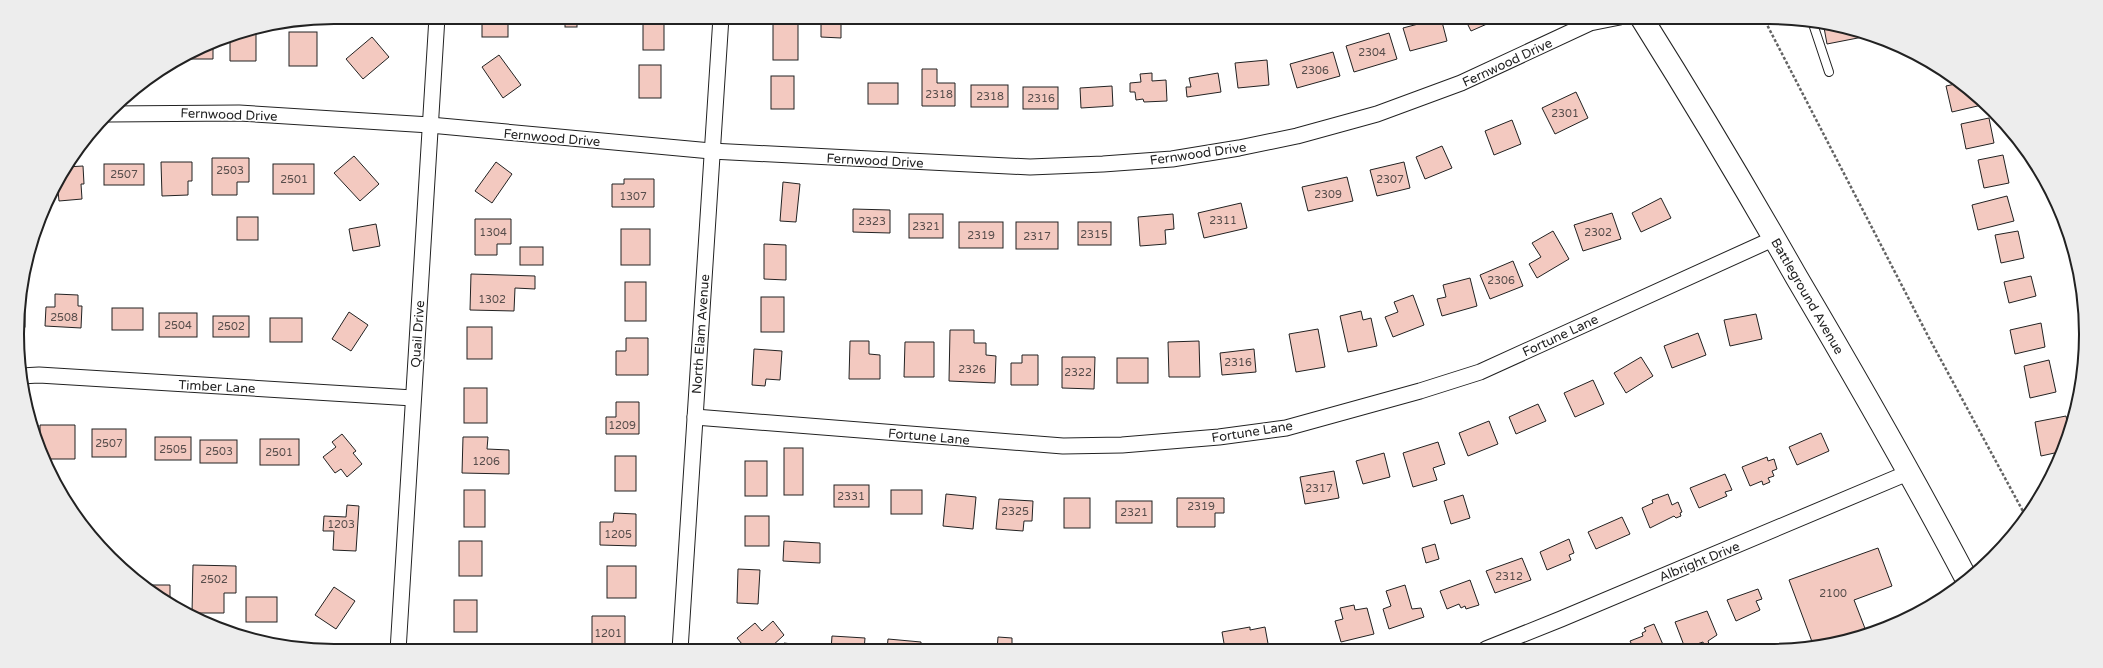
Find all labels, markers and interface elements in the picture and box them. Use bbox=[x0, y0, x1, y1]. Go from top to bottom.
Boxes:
street label: Fernwood Drive bbox=[1460, 35, 1555, 91]
house number: 2304 bbox=[1358, 46, 1386, 59]
house number: 2306 bbox=[1301, 64, 1329, 77]
house number: 2318 bbox=[925, 88, 953, 101]
house number: 2318 bbox=[976, 90, 1004, 103]
house number: 2316 bbox=[1027, 92, 1055, 105]
street label: Fernwood Drive bbox=[180, 105, 278, 125]
house number: 2301 bbox=[1551, 107, 1579, 120]
street label: Fernwood Drive bbox=[503, 126, 601, 150]
street label: Fernwood Drive bbox=[1149, 139, 1247, 169]
street label: Fernwood Drive bbox=[826, 150, 924, 172]
house number: 2503 bbox=[216, 164, 244, 177]
house number: 2507 bbox=[110, 168, 138, 181]
house number: 2501 bbox=[280, 173, 308, 186]
house number: 2307 bbox=[1376, 173, 1404, 186]
house number: 2309 bbox=[1314, 188, 1342, 201]
house number: 1307 bbox=[619, 190, 647, 203]
house number: 2311 bbox=[1209, 214, 1237, 227]
house number: 2323 bbox=[858, 215, 886, 228]
house number: 2321 bbox=[912, 220, 940, 233]
house number: 1304 bbox=[479, 226, 507, 239]
house number: 2302 bbox=[1584, 226, 1612, 239]
house number: 2315 bbox=[1080, 228, 1108, 241]
house number: 2319 bbox=[967, 229, 995, 242]
house number: 2317 bbox=[1023, 230, 1051, 243]
street label: Battleground Avenue bbox=[1767, 236, 1847, 357]
street label: North Elam Avenue bbox=[689, 274, 713, 395]
house number: 2306 bbox=[1487, 274, 1515, 287]
house number: 1302 bbox=[478, 293, 506, 306]
street label: Quail Drive bbox=[408, 300, 428, 368]
house number: 2508 bbox=[50, 311, 78, 324]
street label: Fortune Lane bbox=[1520, 311, 1601, 360]
house number: 2504 bbox=[164, 319, 192, 332]
house number: 2502 bbox=[217, 320, 245, 333]
house number: 2316 bbox=[1224, 356, 1252, 369]
house number: 2326 bbox=[958, 363, 986, 376]
house number: 2322 bbox=[1064, 366, 1092, 379]
street label: Timber Lane bbox=[178, 377, 256, 397]
street label: Fortune Lane bbox=[1210, 418, 1294, 446]
house number: 1209 bbox=[608, 419, 636, 432]
street label: Fortune Lane bbox=[887, 425, 970, 449]
house number: 2507 bbox=[95, 437, 123, 450]
house number: 2505 bbox=[159, 443, 187, 456]
house number: 2503 bbox=[205, 445, 233, 458]
house number: 2501 bbox=[265, 446, 293, 459]
house number: 1206 bbox=[472, 455, 500, 468]
house number: 2317 bbox=[1305, 482, 1333, 495]
house number: 2331 bbox=[837, 490, 865, 503]
house number: 2319 bbox=[1187, 500, 1215, 513]
house number: 2325 bbox=[1001, 505, 1029, 518]
house number: 2321 bbox=[1120, 506, 1148, 519]
house number: 1203 bbox=[327, 518, 355, 531]
house number: 1205 bbox=[604, 528, 632, 541]
street label: Albright Drive bbox=[1657, 538, 1742, 585]
house number: 2312 bbox=[1495, 570, 1523, 583]
house number: 2502 bbox=[200, 573, 228, 586]
house number: 2100 bbox=[1819, 587, 1847, 600]
house number: 1201 bbox=[594, 627, 622, 640]

